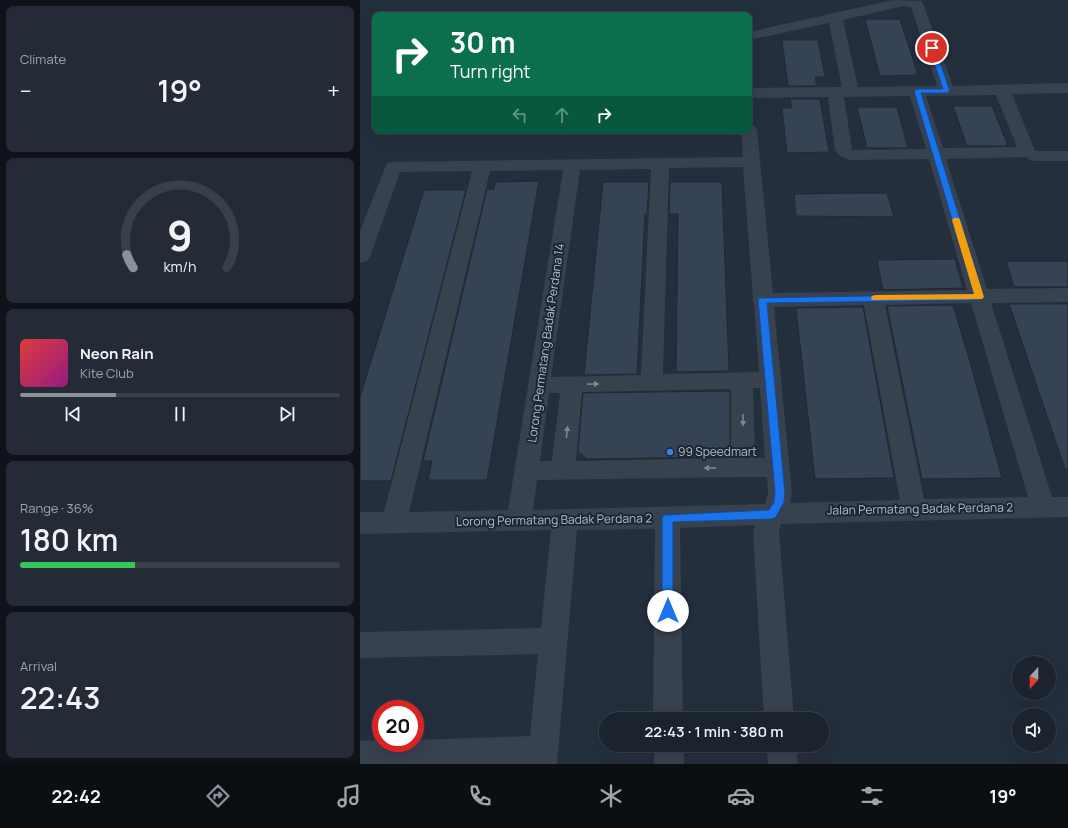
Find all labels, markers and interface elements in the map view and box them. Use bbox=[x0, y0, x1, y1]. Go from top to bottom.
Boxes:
text: 30 m bbox=[450, 23, 515, 61]
icon: right bbox=[384, 28, 436, 80]
pin bbox=[915, 31, 949, 65]
icon: arrive bbox=[921, 37, 943, 59]
text: Climate bbox=[20, 50, 66, 68]
text: Turn right bbox=[450, 59, 531, 83]
text: 19° bbox=[157, 70, 202, 111]
text: − bbox=[20, 76, 32, 106]
text: + bbox=[327, 76, 340, 106]
icon: left bbox=[509, 104, 531, 126]
icon: ahead bbox=[551, 104, 573, 126]
icon: right bbox=[593, 104, 615, 126]
text: 9 bbox=[167, 207, 193, 263]
street label: Lorong Permatang Badak Perdana 14 bbox=[523, 242, 568, 444]
text: km/h bbox=[163, 257, 197, 276]
text: Neon Rain bbox=[80, 343, 154, 364]
text: Kite Club bbox=[80, 364, 134, 382]
one-way arrow bbox=[587, 380, 599, 387]
icon: previous bbox=[62, 403, 84, 425]
icon: pause bbox=[169, 403, 191, 425]
icon: next bbox=[276, 403, 298, 425]
one-way arrow bbox=[739, 414, 746, 426]
one-way arrow bbox=[564, 426, 570, 438]
place label: 99 Speedmart bbox=[678, 443, 757, 460]
marker: 99 Speedmart bbox=[665, 447, 675, 457]
one-way arrow bbox=[703, 465, 716, 471]
street label: Jalan Permatang Badak Perdana 2 bbox=[827, 498, 1013, 519]
text: Range · 36% bbox=[20, 499, 94, 517]
street label: Lorong Permatang Badak Perdana 2 bbox=[456, 509, 652, 530]
text: 180 km bbox=[20, 519, 118, 560]
position arrow bbox=[647, 590, 689, 632]
north arrow bbox=[1012, 656, 1056, 700]
map controls bbox=[1012, 656, 1056, 752]
text: Arrival bbox=[20, 657, 57, 675]
text: 22:43 bbox=[20, 677, 100, 718]
speed limit sign: 20 bbox=[372, 700, 424, 752]
button: sound bbox=[1012, 708, 1056, 752]
text: 22:43 · 1 min · 380 m bbox=[645, 721, 783, 742]
icon: directions bbox=[204, 782, 232, 810]
icon: music bbox=[335, 782, 363, 810]
icon: phone bbox=[466, 782, 494, 810]
icon: climate bbox=[597, 782, 625, 810]
icon: car bbox=[727, 782, 755, 810]
icon: filters bbox=[858, 782, 886, 810]
text: 22:42 bbox=[51, 784, 101, 808]
text: 19° bbox=[989, 784, 1016, 808]

